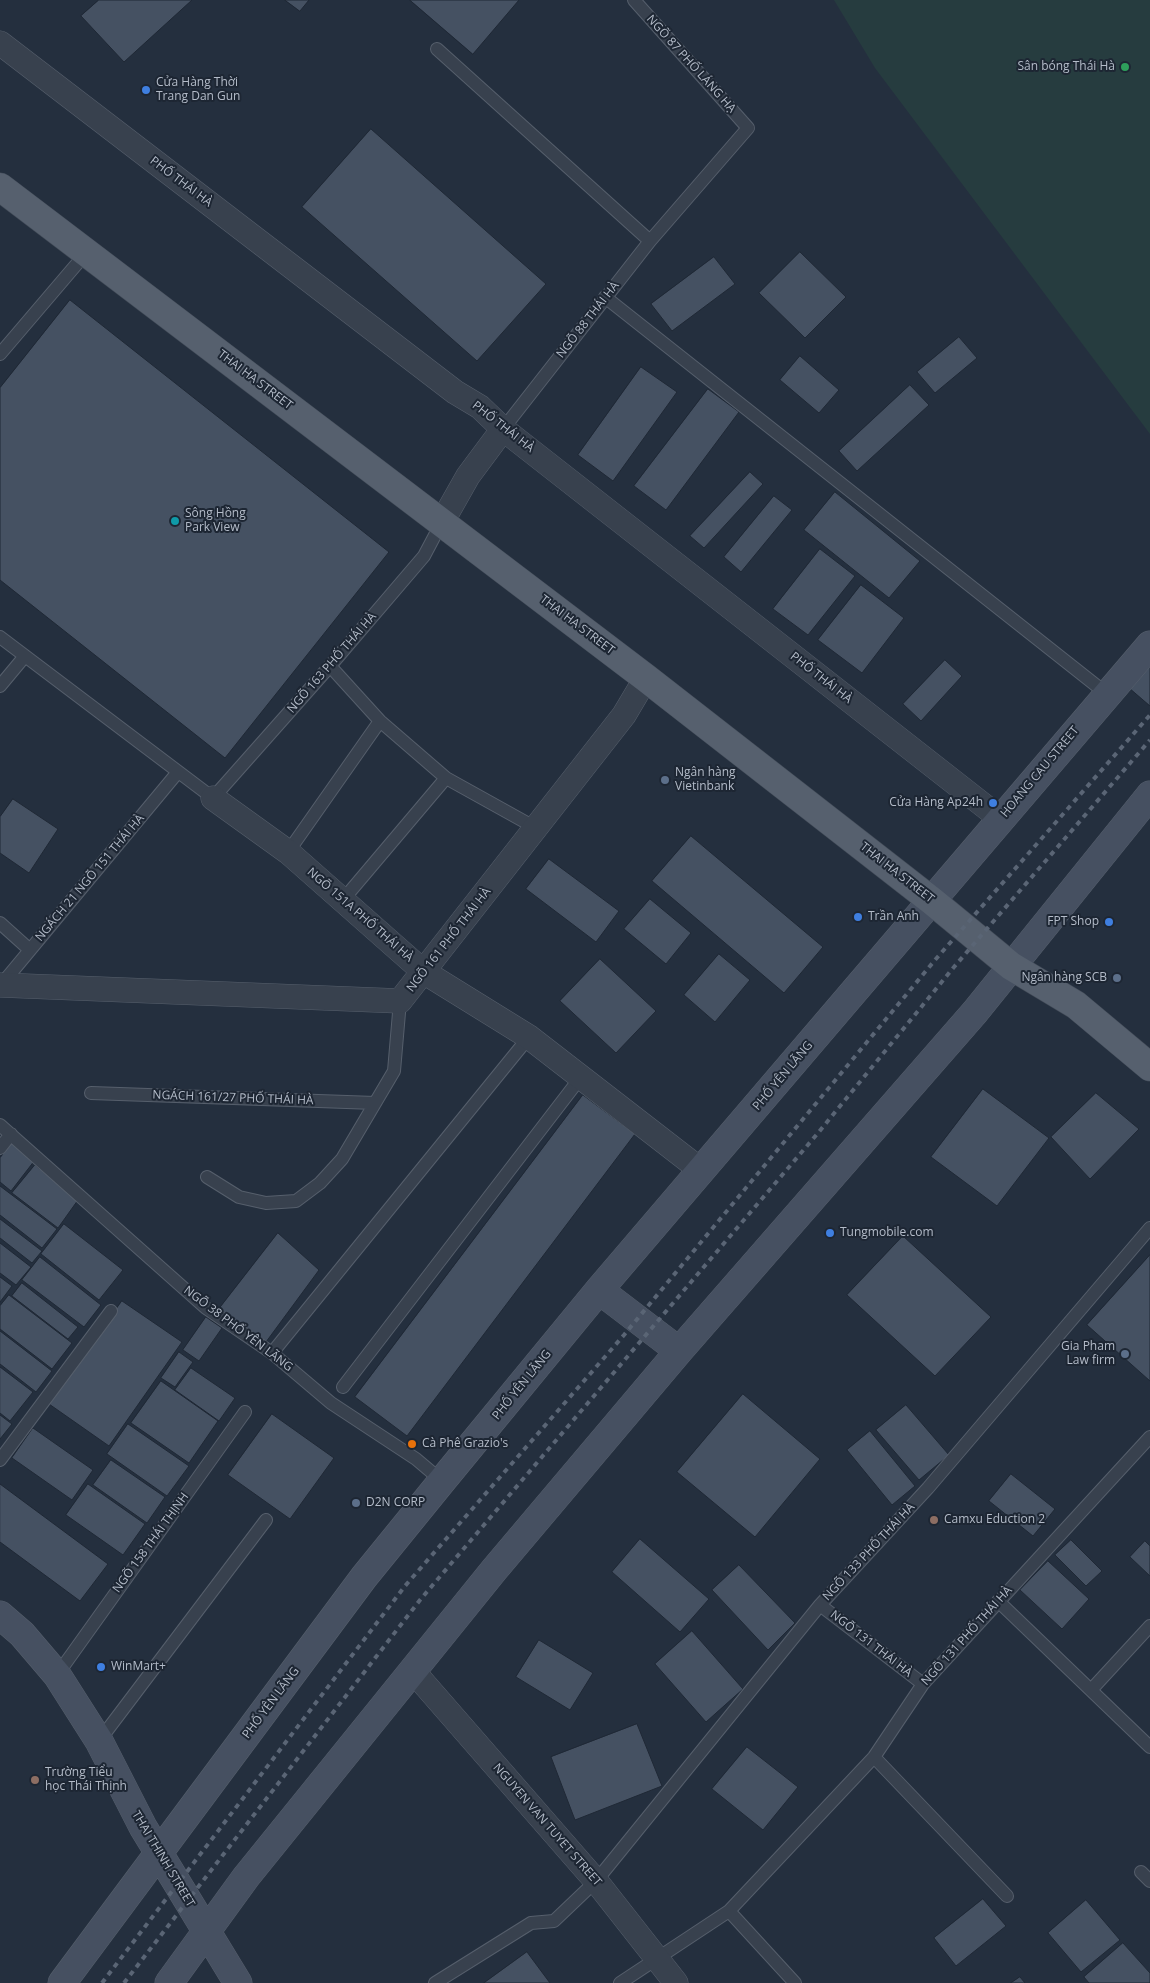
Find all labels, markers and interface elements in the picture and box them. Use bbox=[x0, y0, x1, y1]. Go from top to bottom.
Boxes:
street label: NGÕ 87 PHỐ LÁNG HẠ bbox=[643, 12, 739, 116]
place label: Sân bóng Thái Hà bbox=[1017, 60, 1115, 74]
marker: Sân bóng Thái Hà bbox=[1119, 61, 1131, 73]
place label: Cửa Hàng Thời Trang Dan Gun bbox=[156, 76, 240, 104]
marker: Cửa Hàng Thời Trang Dan Gun bbox=[140, 84, 152, 96]
street label: PHỐ THÁI HÀ bbox=[147, 154, 215, 210]
street label: NGÕ 88 THÁI HÀ bbox=[554, 279, 622, 361]
street label: THAI HA STREET bbox=[215, 347, 295, 413]
street label: PHỐ THÁI HÀ bbox=[469, 398, 537, 456]
place label: Sông Hồng Park View bbox=[185, 507, 246, 535]
marker: Sông Hồng Park View bbox=[169, 515, 181, 527]
street label: THAI HA STREET bbox=[537, 592, 617, 658]
street label: NGÕ 163 PHỐ THÁI HÀ bbox=[284, 610, 380, 716]
street label: PHỐ THÁI HÀ bbox=[787, 649, 855, 707]
street label: HOANG CAU STREET bbox=[998, 724, 1082, 820]
place label: Ngân hàng Vietinbank bbox=[675, 766, 736, 794]
marker: Ngân hàng Vietinbank bbox=[659, 774, 671, 786]
place label: Cửa Hàng Ap24h bbox=[889, 796, 983, 810]
marker: Cửa Hàng Ap24h bbox=[987, 797, 999, 809]
street label: NGÁCH 21 NGÕ 151 THÁI HÀ bbox=[33, 811, 147, 945]
street label: THAI HA STREET bbox=[857, 840, 937, 906]
street label: NGÕ 151A PHỐ THÁI HÀ bbox=[304, 865, 416, 965]
street label: NGÕ 161 PHỐ THÁI HÀ bbox=[404, 885, 494, 995]
place label: Trần Anh bbox=[868, 910, 919, 924]
marker: Trần Anh bbox=[852, 911, 864, 923]
place label: FPT Shop bbox=[1047, 915, 1099, 929]
marker: FPT Shop bbox=[1103, 916, 1115, 928]
place label: Ngân hàng SCB bbox=[1021, 971, 1107, 985]
marker: Ngân hàng SCB bbox=[1111, 972, 1123, 984]
street label: PHỐ YÊN LÃNG bbox=[750, 1039, 816, 1113]
street label: NGÁCH 161/27 PHỐ THÁI HÀ bbox=[152, 1088, 314, 1108]
place label: Tungmobile.com bbox=[840, 1226, 934, 1240]
marker: Tungmobile.com bbox=[824, 1227, 836, 1239]
street label: NGÕ 38 PHỐ YÊN LÃNG bbox=[181, 1283, 295, 1375]
place label: Gia Pham Law firm bbox=[1061, 1340, 1115, 1368]
street label: PHỐ YÊN LÃNG bbox=[489, 1347, 555, 1423]
marker: Gia Pham Law firm bbox=[1119, 1348, 1131, 1360]
place label: Cà Phê Grazio's bbox=[422, 1437, 508, 1451]
marker: Cà Phê Grazio's bbox=[406, 1438, 418, 1450]
street label: NGÕ 158 THÁI THỊNH bbox=[110, 1490, 192, 1596]
place label: D2N CORP bbox=[366, 1496, 425, 1510]
marker: D2N CORP bbox=[350, 1497, 362, 1509]
street label: NGÕ 133 PHỐ THÁI HÀ bbox=[820, 1500, 918, 1604]
place label: Camxu Eduction 2 bbox=[944, 1513, 1045, 1527]
marker: Camxu Eduction 2 bbox=[928, 1514, 940, 1526]
street label: NGÕ 131 PHỐ THÁI HÀ bbox=[919, 1583, 1015, 1689]
street label: NGÕ 131 THÁI HÀ bbox=[827, 1608, 915, 1680]
place label: WinMart+ bbox=[111, 1660, 166, 1674]
marker: WinMart+ bbox=[95, 1661, 107, 1673]
street label: PHỐ YÊN LÃNG bbox=[239, 1664, 303, 1742]
street label: NGUYEN VAN TUYET STREET bbox=[490, 1761, 604, 1889]
place label: Trường Tiểu học Thái Thịnh bbox=[45, 1766, 127, 1794]
marker: Trường Tiểu học Thái Thịnh bbox=[29, 1774, 41, 1786]
street label: THAI THINH STREET bbox=[129, 1808, 197, 1910]

